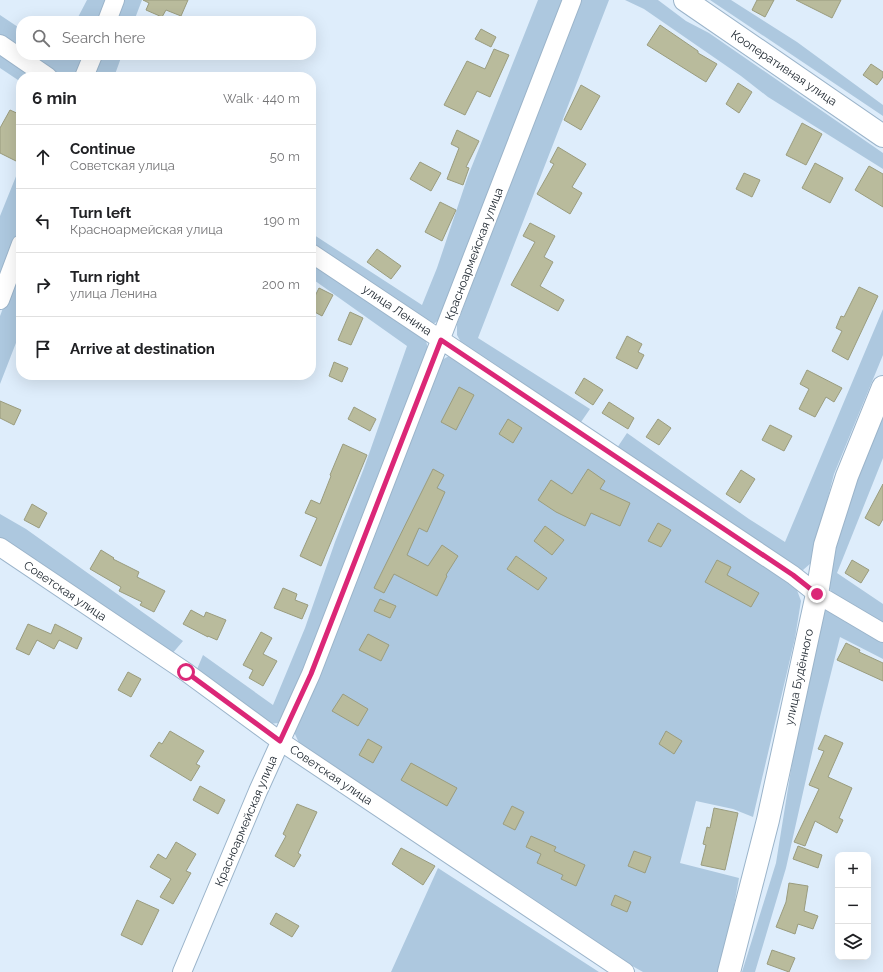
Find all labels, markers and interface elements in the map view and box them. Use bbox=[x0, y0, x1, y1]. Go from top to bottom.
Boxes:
search box bbox=[16, 16, 316, 60]
icon: search bbox=[30, 27, 52, 49]
street label: Кооперативная улица bbox=[728, 27, 840, 109]
text: Search here bbox=[62, 29, 145, 47]
text: 6 min bbox=[32, 88, 77, 108]
text: Walk · 440 m bbox=[223, 91, 300, 106]
text: Continue bbox=[70, 140, 135, 158]
icon: ahead bbox=[32, 146, 54, 168]
text: 50 m bbox=[270, 149, 300, 164]
text: Советская улица bbox=[70, 158, 175, 173]
street label: Красноармейская улица bbox=[442, 186, 506, 322]
text: Turn left bbox=[70, 204, 131, 222]
icon: left bbox=[32, 210, 54, 232]
text: 190 m bbox=[264, 213, 300, 228]
text: Красноармейская улица bbox=[70, 222, 223, 237]
text: Turn right bbox=[70, 268, 140, 286]
icon: right bbox=[32, 274, 54, 296]
text: 200 m bbox=[262, 277, 300, 292]
street label: улица Ленина bbox=[360, 282, 434, 338]
text: улица Ленина bbox=[70, 286, 157, 301]
icon: arrive bbox=[32, 338, 54, 360]
text: Arrive at destination bbox=[70, 340, 215, 358]
street label: Советская улица bbox=[21, 558, 109, 624]
route end bbox=[808, 585, 826, 603]
street label: улица Будённого bbox=[782, 627, 816, 727]
route start bbox=[177, 663, 195, 681]
street label: Советская улица bbox=[287, 742, 375, 808]
street label: Красноармейская улица bbox=[212, 753, 280, 889]
map controls bbox=[835, 852, 871, 960]
button: + bbox=[835, 852, 871, 888]
button: − bbox=[835, 888, 871, 924]
button: layers bbox=[835, 924, 871, 960]

